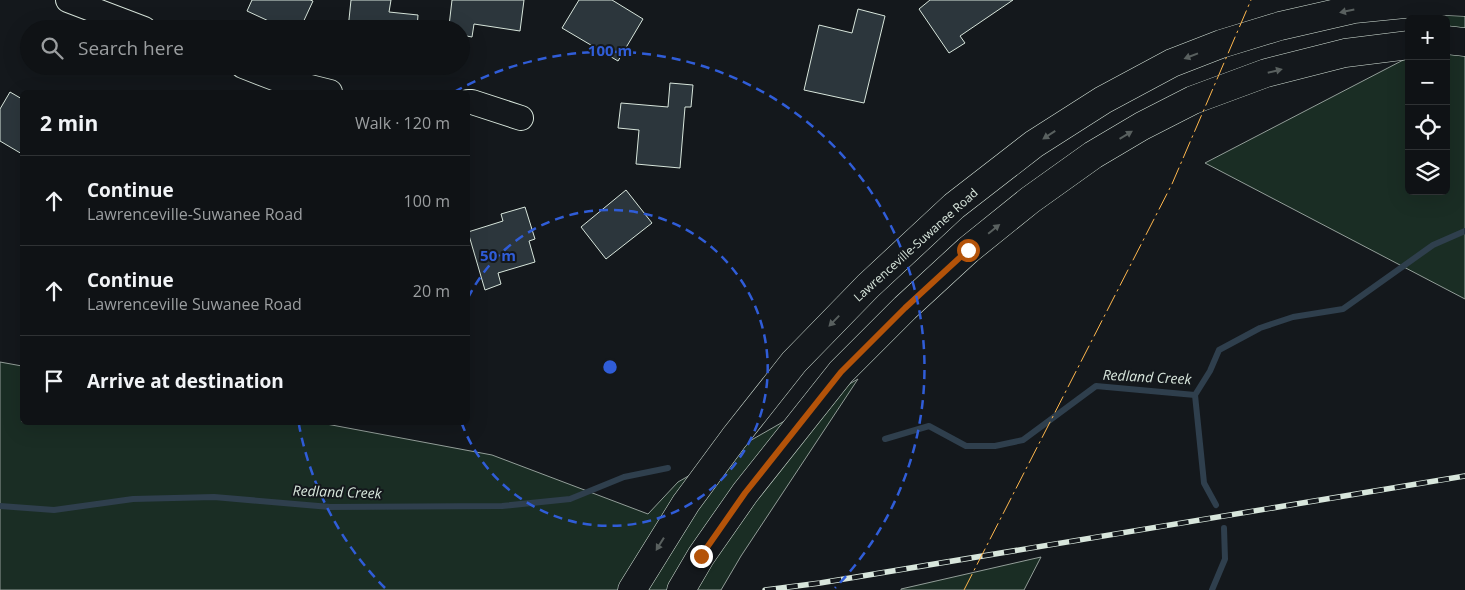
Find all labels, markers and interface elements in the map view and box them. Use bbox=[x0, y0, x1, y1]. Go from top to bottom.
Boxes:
one-way arrow bbox=[1339, 7, 1354, 15]
map controls bbox=[1405, 15, 1450, 195]
button: + bbox=[1405, 15, 1450, 60]
search box bbox=[20, 20, 470, 75]
icon: search bbox=[38, 34, 66, 62]
text: Search here bbox=[78, 35, 184, 61]
text: 100 m bbox=[588, 40, 632, 60]
one-way arrow bbox=[1183, 52, 1198, 60]
button: − bbox=[1405, 60, 1450, 105]
one-way arrow bbox=[1267, 67, 1282, 75]
button: locate bbox=[1405, 105, 1450, 150]
text: 2 min bbox=[40, 109, 98, 137]
text: Walk · 120 m bbox=[355, 112, 450, 134]
one-way arrow bbox=[1043, 130, 1056, 139]
one-way arrow bbox=[1120, 131, 1133, 140]
button: layers bbox=[1405, 150, 1450, 195]
text: Continue bbox=[87, 177, 174, 203]
street label: Lawrenceville-Suwanee Road bbox=[850, 184, 982, 305]
icon: ahead bbox=[40, 187, 68, 215]
text: 100 m bbox=[404, 190, 450, 212]
text: Lawrenceville-Suwanee Road bbox=[87, 203, 303, 225]
one-way arrow bbox=[987, 223, 1000, 234]
route start bbox=[957, 239, 980, 262]
text: 50 m bbox=[480, 245, 516, 265]
text: Continue bbox=[87, 267, 174, 293]
icon: ahead bbox=[40, 277, 68, 305]
text: 20 m bbox=[413, 280, 450, 302]
text: Lawrenceville Suwanee Road bbox=[87, 293, 302, 315]
one-way arrow bbox=[828, 315, 840, 327]
centre of rings bbox=[601, 358, 619, 376]
water label: Redland Creek bbox=[1102, 365, 1193, 388]
icon: arrive bbox=[40, 367, 68, 395]
text: Arrive at destination bbox=[87, 368, 284, 394]
water label: Redland Creek bbox=[292, 480, 383, 503]
one-way arrow bbox=[655, 538, 665, 551]
route end bbox=[690, 545, 713, 568]

